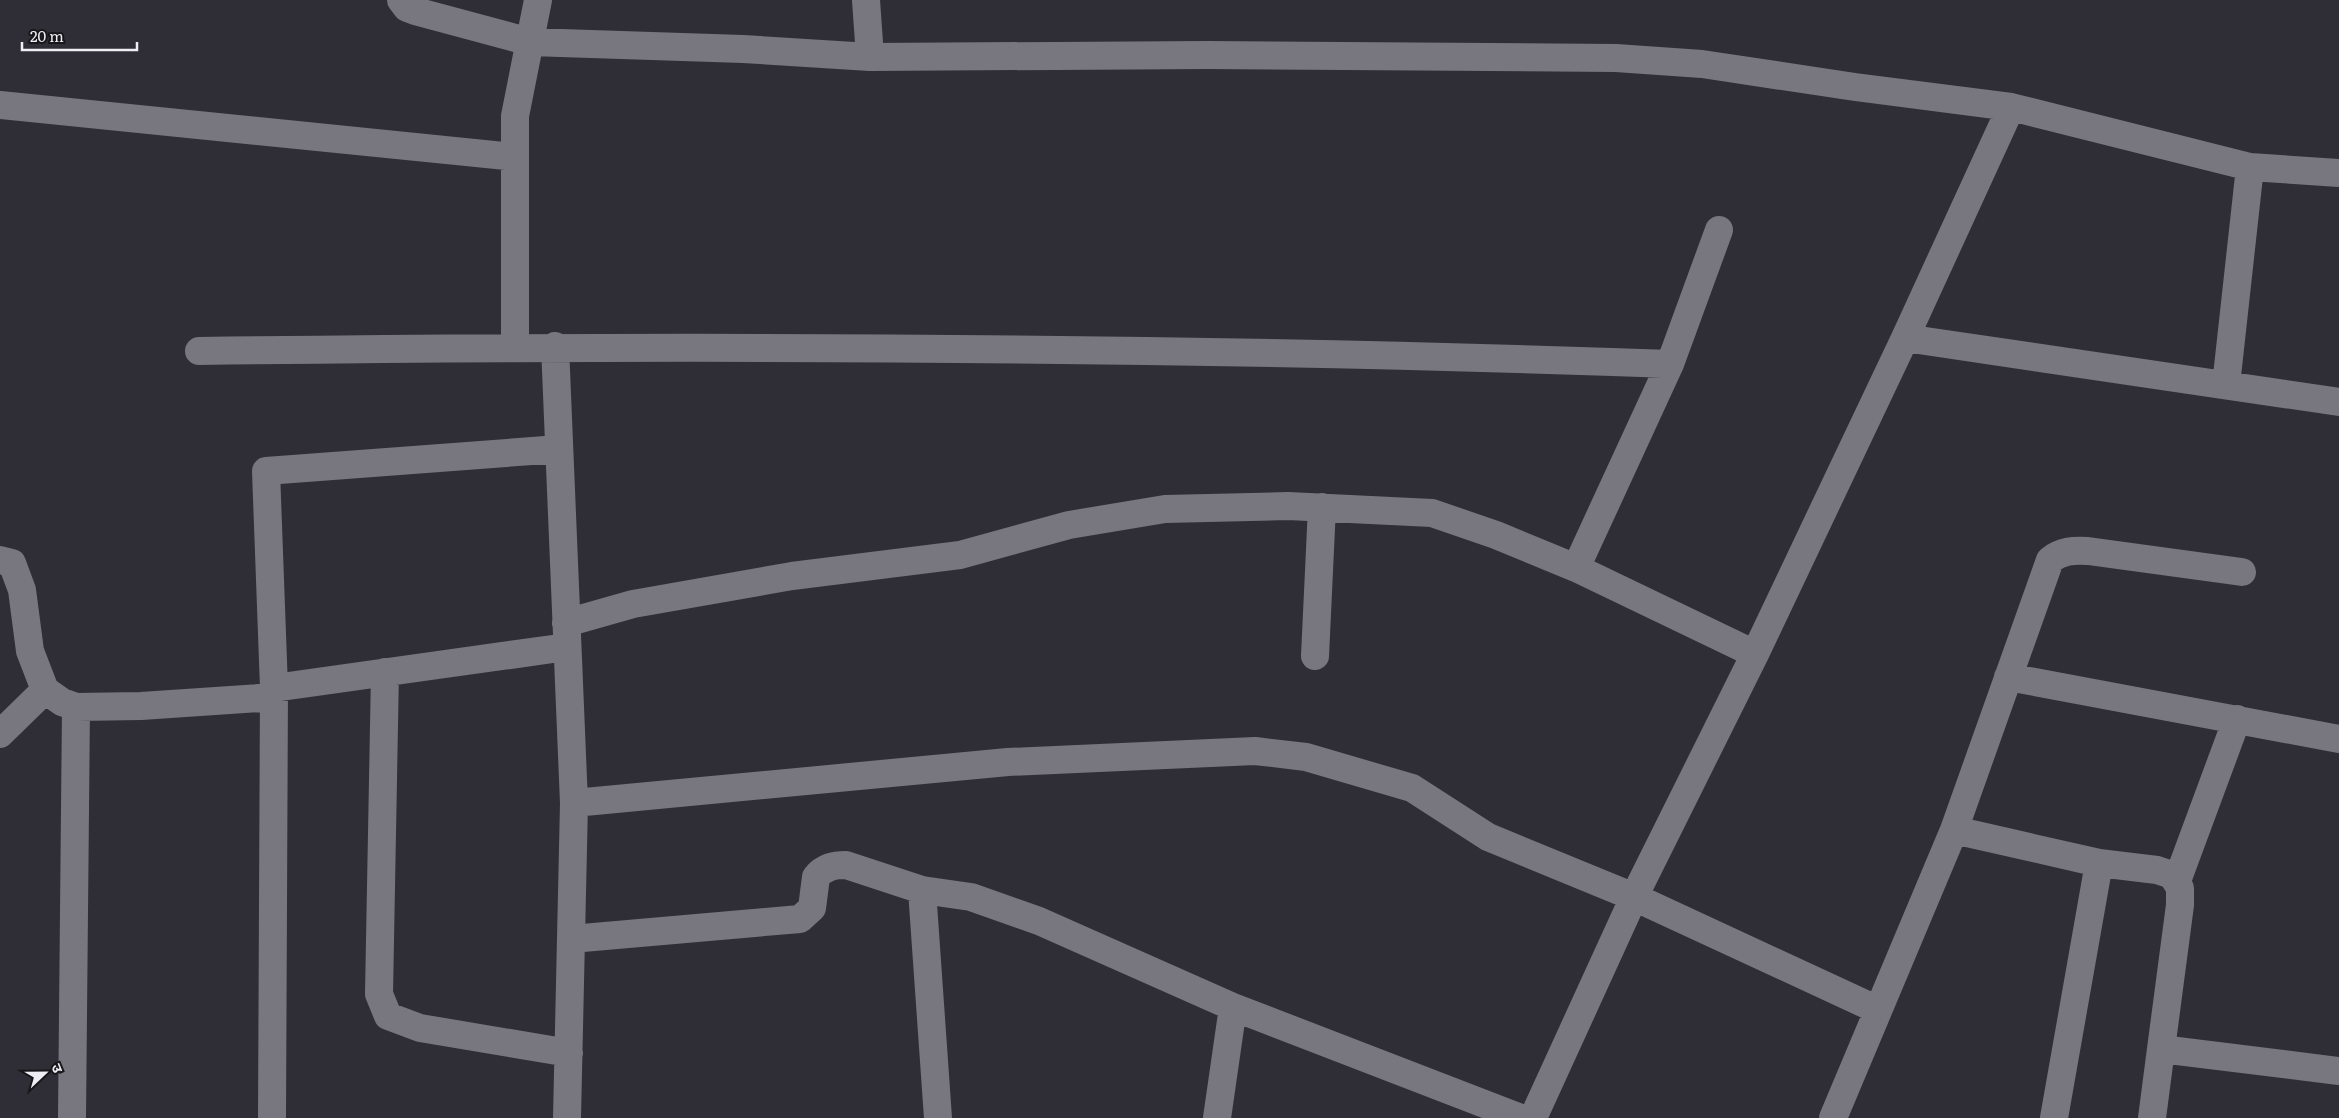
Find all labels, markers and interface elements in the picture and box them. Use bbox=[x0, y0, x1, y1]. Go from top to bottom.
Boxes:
scale bar bbox=[22, 20, 138, 52]
text: 20 m bbox=[30, 24, 64, 47]
north arrow bbox=[20, 1048, 70, 1098]
text: उ bbox=[47, 1060, 69, 1076]

